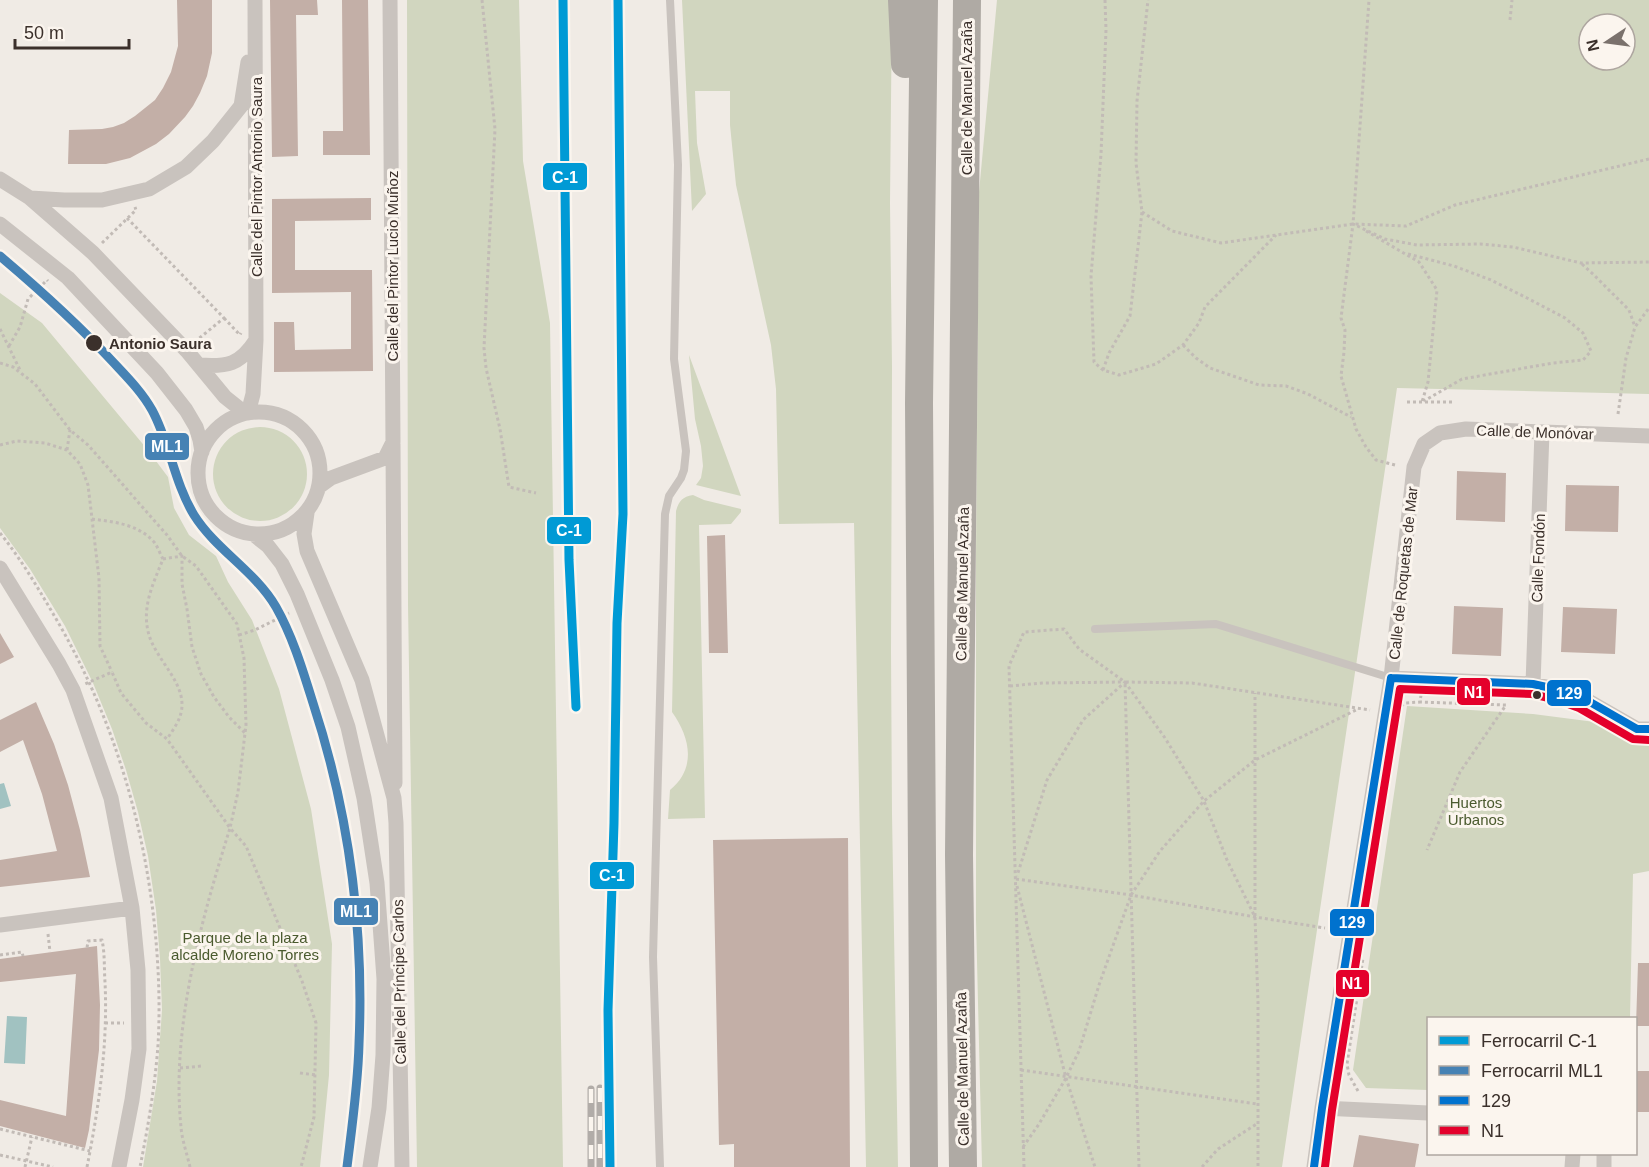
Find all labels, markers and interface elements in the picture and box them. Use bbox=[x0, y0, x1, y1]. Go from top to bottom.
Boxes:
scale bar bbox=[15, 12, 129, 50]
north arrow bbox=[1577, 12, 1637, 72]
street label: Calle de Manuel Azaña bbox=[958, 20, 975, 175]
text: 50 m bbox=[24, 23, 64, 43]
text: N bbox=[1583, 38, 1602, 53]
street label: Calle del Pintor Antonio Saura bbox=[248, 76, 265, 277]
line badge: C-1 bbox=[542, 162, 588, 191]
text: C-1 bbox=[552, 169, 578, 186]
street label: Calle del Pintor Lucio Muñoz bbox=[384, 171, 401, 361]
marker: Antonio Saura bbox=[84, 333, 104, 353]
place label: Antonio Saura bbox=[109, 335, 212, 352]
street label: Calle de Monóvar bbox=[1476, 421, 1594, 443]
line badge: ML1 bbox=[144, 432, 190, 461]
text: ML1 bbox=[151, 438, 183, 455]
street label: Calle de Roquetas de Mar bbox=[1385, 485, 1421, 661]
street label: Calle de Manuel Azaña bbox=[952, 506, 972, 661]
street label: Calle Fondón bbox=[1528, 513, 1548, 603]
line badge: C-1 bbox=[546, 516, 592, 545]
text: C-1 bbox=[556, 522, 582, 539]
line badge: N1 bbox=[1456, 677, 1491, 706]
line badge: 129 bbox=[1546, 679, 1592, 707]
text: N1 bbox=[1464, 684, 1484, 701]
text: 129 bbox=[1556, 685, 1582, 702]
unlabelled marker bbox=[1531, 689, 1543, 701]
park label: Huertos Urbanos bbox=[1448, 794, 1504, 828]
line badge: C-1 bbox=[589, 861, 635, 890]
text: C-1 bbox=[599, 867, 625, 884]
line badge: ML1 bbox=[333, 897, 379, 926]
street label: Calle del Príncipe Carlos bbox=[389, 899, 409, 1065]
text: ML1 bbox=[340, 903, 372, 920]
line badge: 129 bbox=[1329, 908, 1375, 937]
text: 129 bbox=[1339, 914, 1365, 931]
park label: Parque de la plaza alcalde Moreno Torres bbox=[171, 929, 319, 963]
line badge: N1 bbox=[1335, 969, 1370, 998]
text: N1 bbox=[1342, 975, 1362, 992]
street label: Calle de Manuel Azaña bbox=[952, 991, 972, 1146]
legend bbox=[1427, 1017, 1637, 1155]
text: Ferrocarril C-1 bbox=[1481, 1031, 1597, 1051]
text: Ferrocarril ML1 bbox=[1481, 1061, 1603, 1081]
text: 129 bbox=[1481, 1091, 1511, 1111]
text: N1 bbox=[1481, 1121, 1504, 1141]

